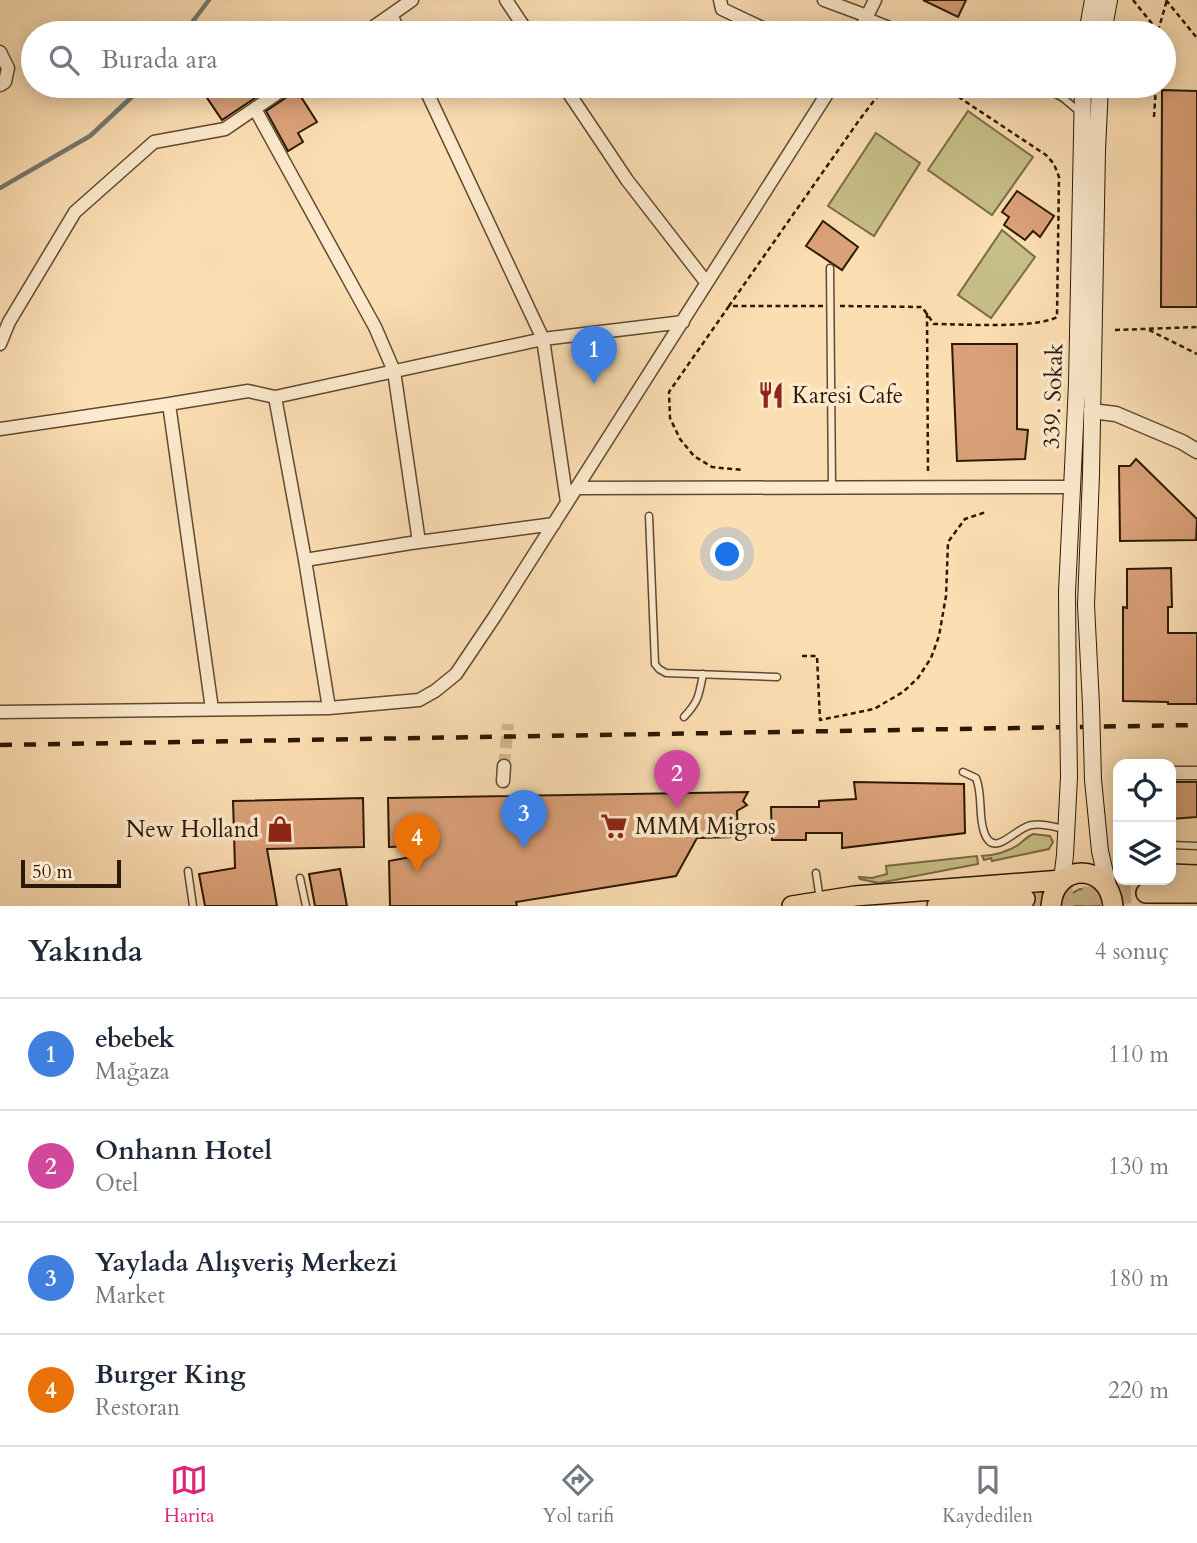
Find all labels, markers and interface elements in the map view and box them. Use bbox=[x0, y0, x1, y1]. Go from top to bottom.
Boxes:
search box bbox=[21, 21, 1176, 98]
icon: search bbox=[45, 41, 83, 79]
text: Burada ara bbox=[101, 42, 218, 77]
pin: 1 bbox=[571, 326, 617, 384]
street label: 339. Sokak bbox=[1036, 342, 1070, 449]
restaurant icon: Karesi Cafe bbox=[756, 380, 786, 410]
place label: Karesi Cafe bbox=[792, 380, 903, 411]
your location bbox=[710, 537, 744, 571]
pin: 2 bbox=[654, 750, 700, 808]
map controls bbox=[1113, 759, 1176, 885]
button: locate bbox=[1113, 759, 1176, 822]
pin: 3 bbox=[501, 790, 547, 848]
supermarket icon: MMM Migros bbox=[599, 811, 629, 841]
place label: MMM Migros bbox=[635, 811, 776, 842]
place label: New Holland bbox=[126, 814, 260, 845]
shop icon: New Holland bbox=[265, 814, 295, 844]
pin: 4 bbox=[394, 814, 440, 872]
button: layers bbox=[1113, 822, 1176, 885]
scale bar bbox=[21, 857, 121, 889]
text: 50 m bbox=[32, 859, 73, 885]
text: Yakında bbox=[28, 931, 143, 972]
text: 4 sonuç bbox=[1095, 936, 1169, 967]
text: ebebek bbox=[95, 1021, 175, 1056]
text: 1 bbox=[45, 1039, 57, 1070]
text: 110 m bbox=[1108, 1039, 1169, 1070]
text: Mağaza bbox=[95, 1056, 170, 1087]
text: Onhann Hotel bbox=[95, 1133, 272, 1168]
text: 2 bbox=[45, 1151, 57, 1182]
text: 130 m bbox=[1108, 1151, 1169, 1182]
text: Otel bbox=[95, 1168, 138, 1199]
text: Yaylada Alışveriş Merkezi bbox=[95, 1245, 397, 1280]
text: 3 bbox=[45, 1263, 57, 1294]
text: 180 m bbox=[1108, 1263, 1169, 1294]
text: Market bbox=[95, 1280, 165, 1311]
text: Burger King bbox=[95, 1357, 246, 1392]
text: 4 bbox=[45, 1375, 57, 1406]
text: 220 m bbox=[1108, 1375, 1169, 1406]
text: Restoran bbox=[95, 1392, 180, 1423]
tab: Harita bbox=[164, 1461, 215, 1529]
tab: Yol tarifi bbox=[543, 1461, 614, 1529]
tab: Kaydedilen bbox=[942, 1461, 1033, 1529]

